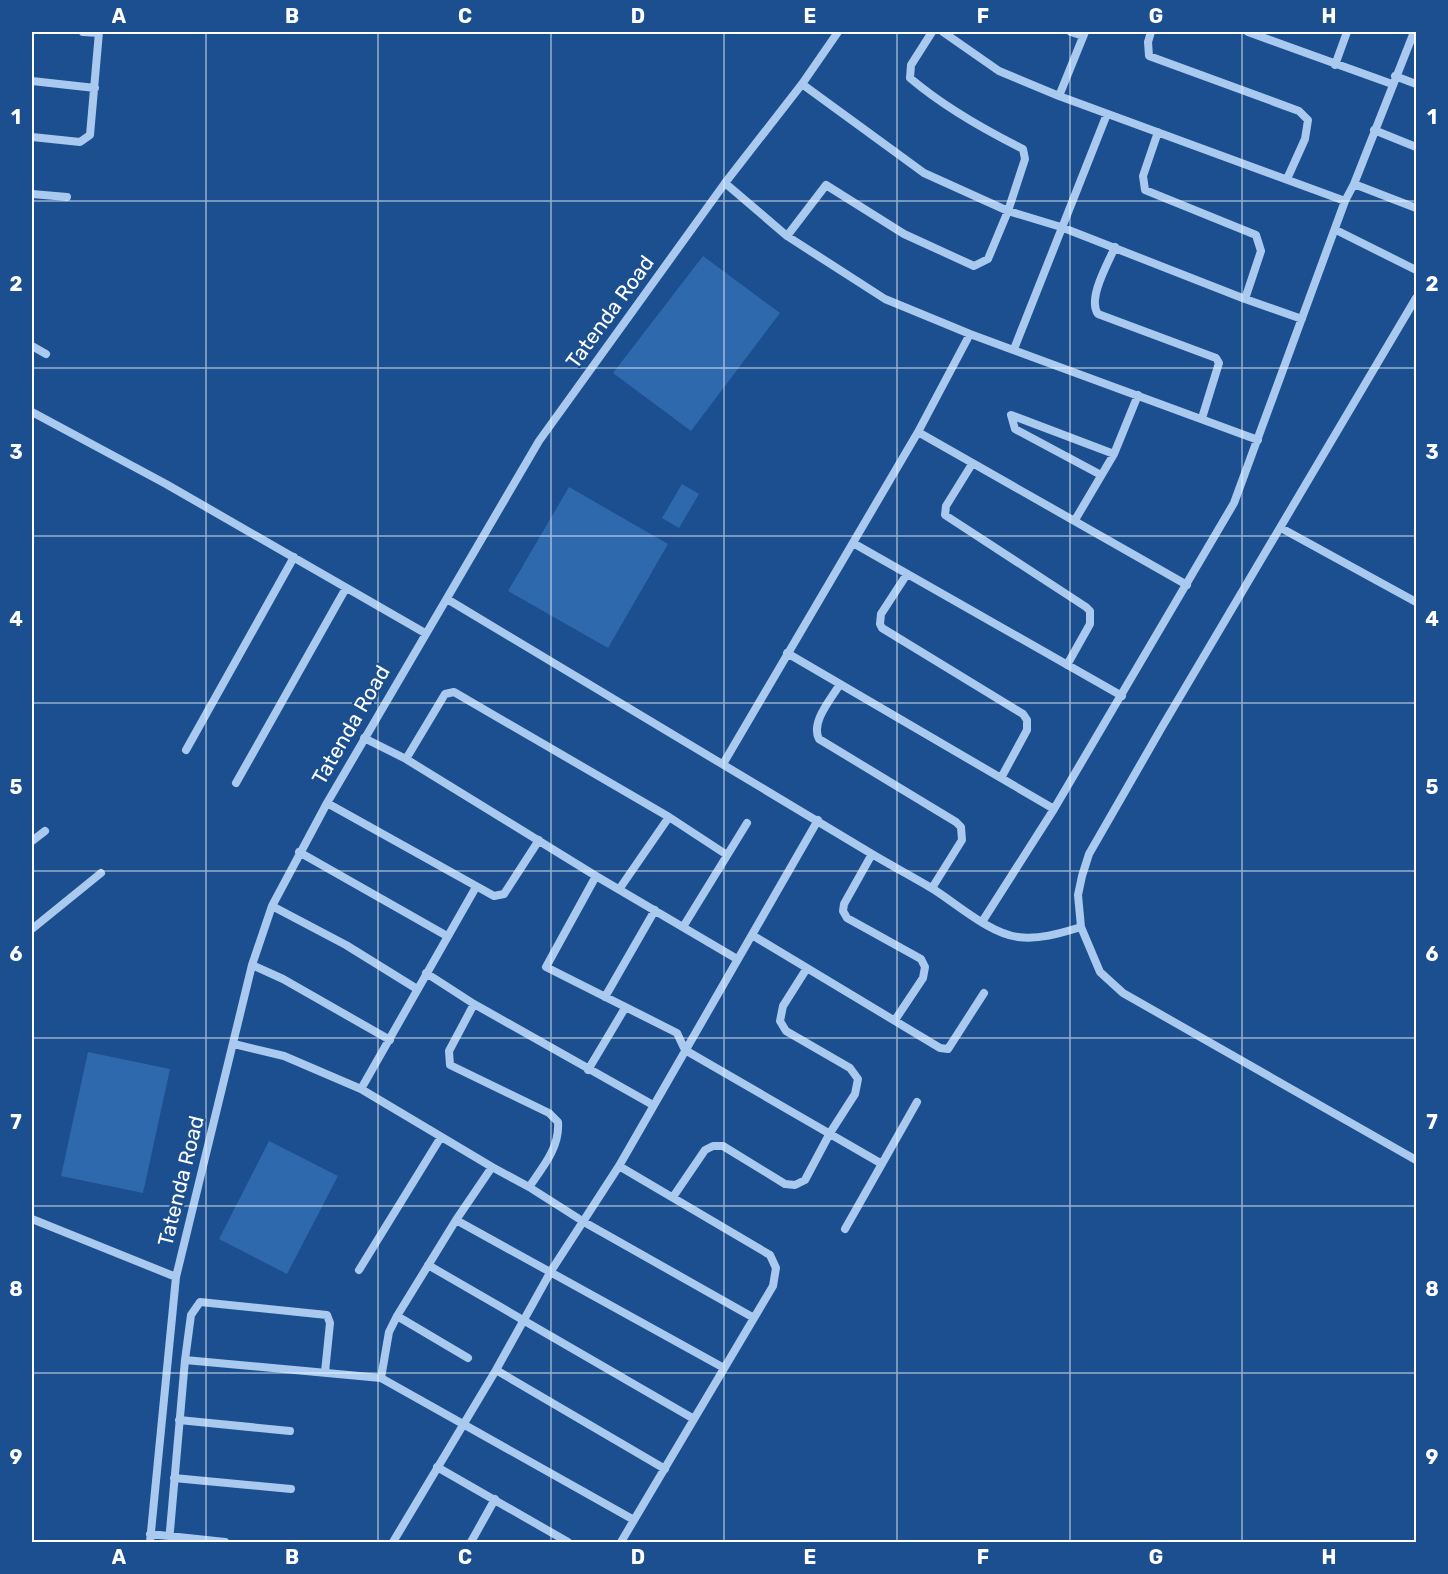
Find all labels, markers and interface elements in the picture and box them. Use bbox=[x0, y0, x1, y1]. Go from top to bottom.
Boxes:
text: A bbox=[112, 4, 127, 28]
text: B bbox=[285, 4, 299, 28]
text: C bbox=[458, 4, 472, 28]
text: D bbox=[631, 4, 645, 28]
text: E bbox=[804, 4, 816, 28]
text: F bbox=[977, 4, 989, 28]
text: G bbox=[1149, 4, 1163, 28]
text: H bbox=[1322, 4, 1336, 28]
text: 1 bbox=[11, 105, 21, 129]
text: 1 bbox=[1427, 105, 1437, 129]
street label: Tatenda Road bbox=[560, 250, 659, 373]
text: 2 bbox=[10, 272, 23, 296]
text: 2 bbox=[1426, 272, 1439, 296]
text: 3 bbox=[9, 440, 23, 464]
text: 3 bbox=[1425, 440, 1439, 464]
text: 4 bbox=[9, 607, 23, 631]
text: 4 bbox=[1425, 607, 1439, 631]
street label: Tatenda Road bbox=[306, 661, 395, 789]
text: 5 bbox=[10, 775, 23, 799]
text: 5 bbox=[1426, 775, 1439, 799]
text: 6 bbox=[9, 942, 23, 966]
text: 6 bbox=[1425, 942, 1439, 966]
text: 7 bbox=[10, 1110, 22, 1134]
text: 7 bbox=[1426, 1110, 1438, 1134]
street label: Tatenda Road bbox=[152, 1113, 209, 1249]
text: 8 bbox=[9, 1277, 23, 1301]
text: 8 bbox=[1425, 1277, 1439, 1301]
text: 9 bbox=[10, 1445, 23, 1469]
text: 9 bbox=[1426, 1445, 1439, 1469]
text: A bbox=[112, 1545, 127, 1569]
text: B bbox=[285, 1545, 299, 1569]
text: C bbox=[458, 1545, 472, 1569]
text: D bbox=[631, 1545, 645, 1569]
text: E bbox=[804, 1545, 816, 1569]
text: F bbox=[977, 1545, 989, 1569]
text: G bbox=[1149, 1545, 1163, 1569]
text: H bbox=[1322, 1545, 1336, 1569]

